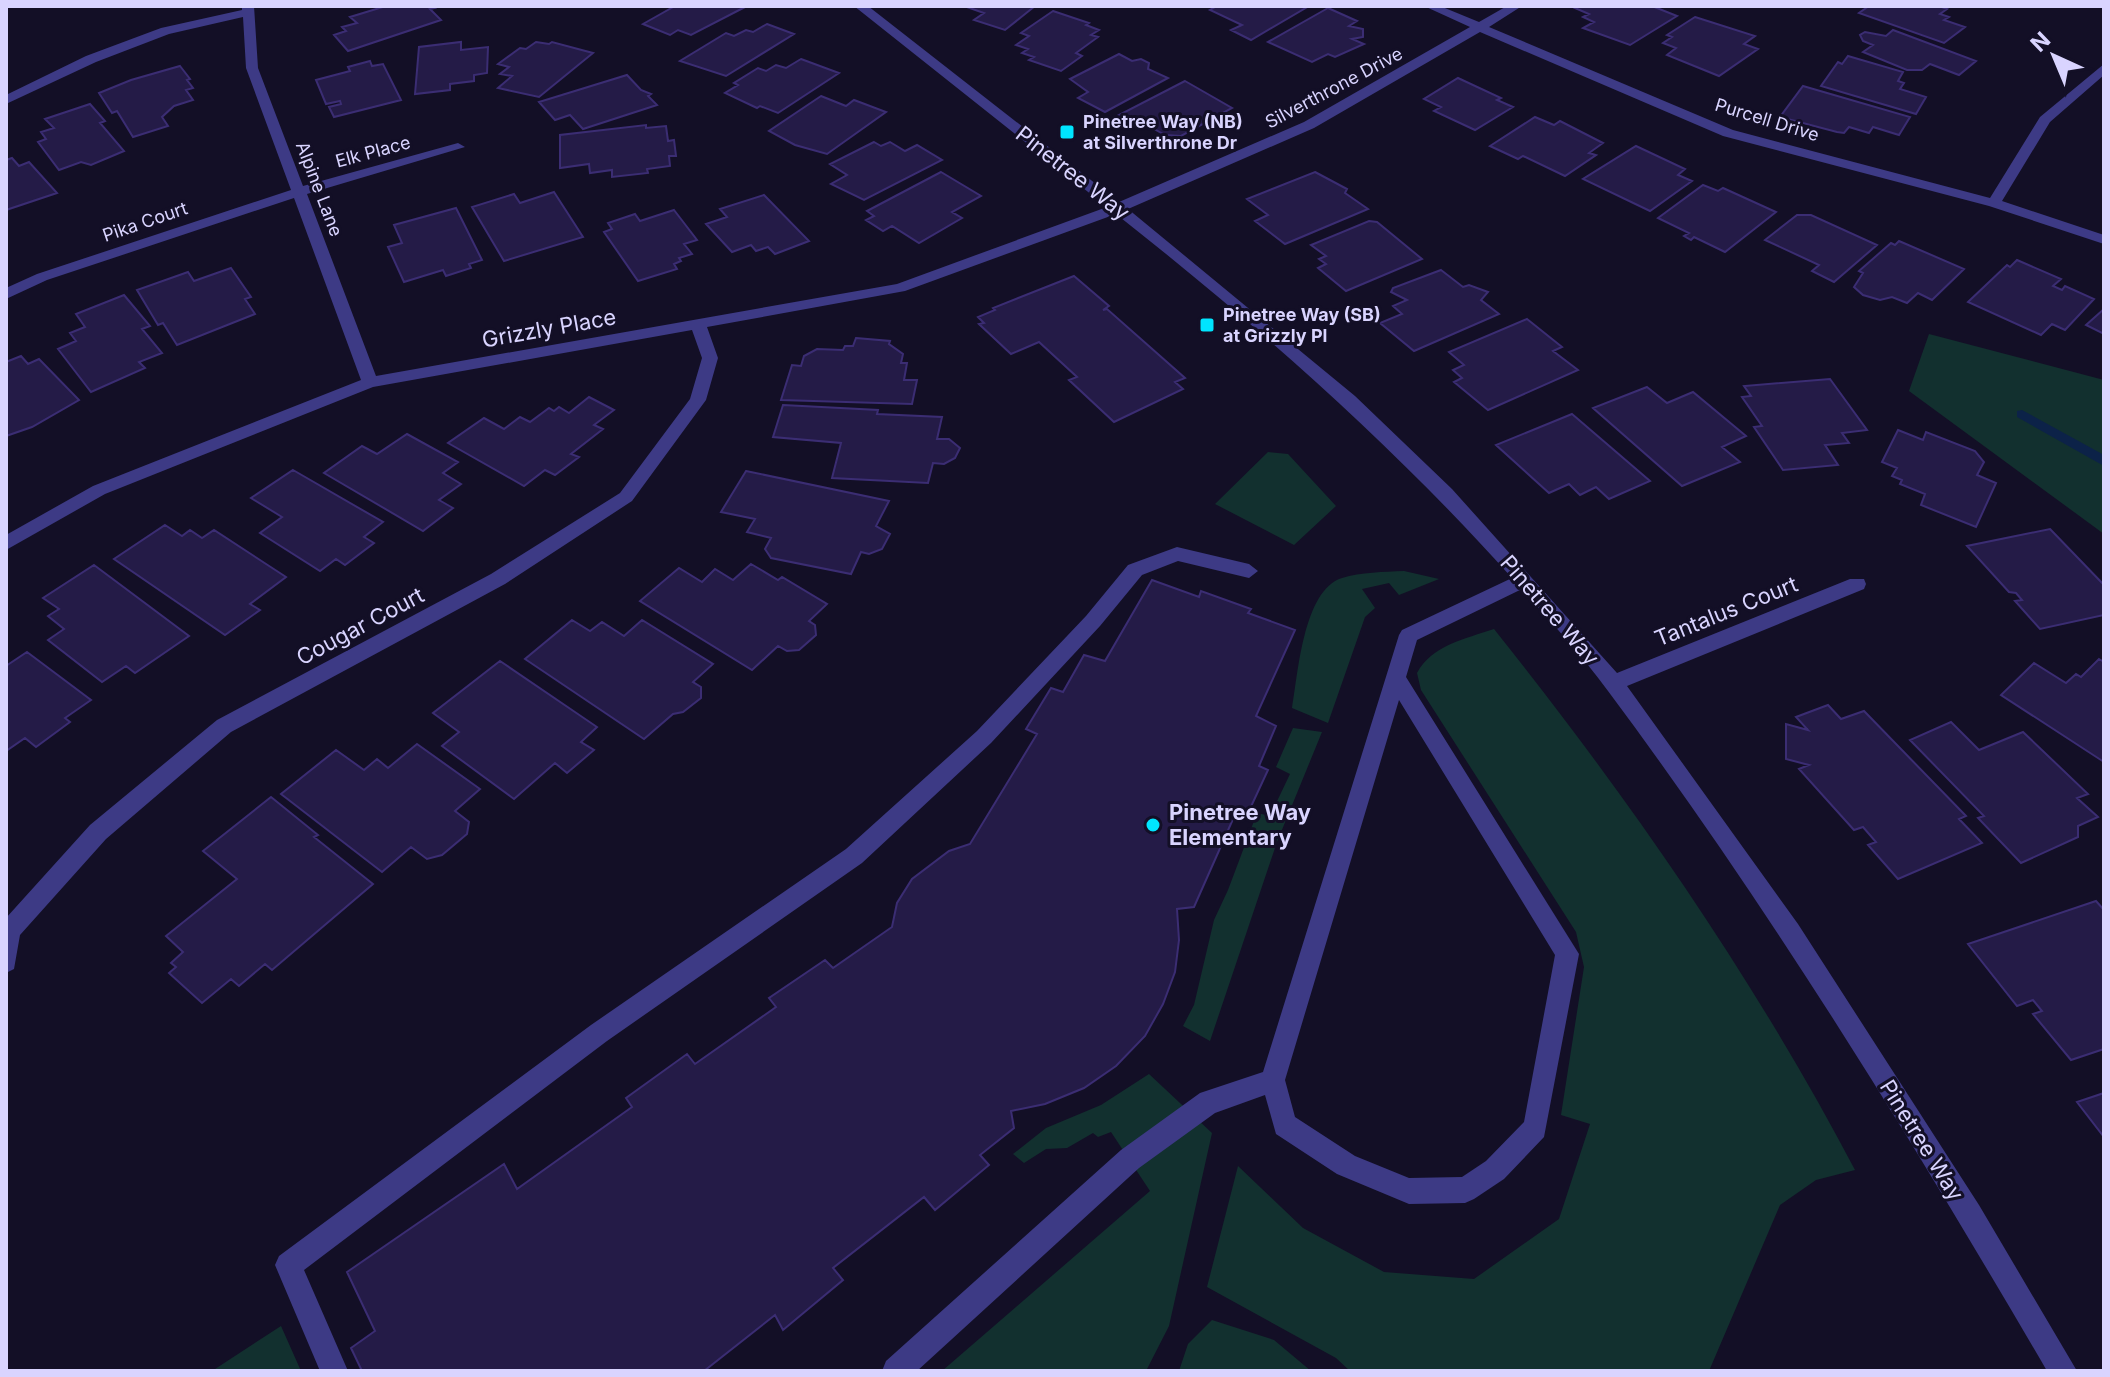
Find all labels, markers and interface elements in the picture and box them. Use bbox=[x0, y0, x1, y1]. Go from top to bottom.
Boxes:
north arrow bbox=[2014, 16, 2094, 96]
text: N bbox=[2025, 26, 2055, 57]
street label: Silverthrone Drive bbox=[1262, 43, 1406, 133]
street label: Purcell Drive bbox=[1713, 94, 1822, 145]
place label: Pinetree Way (NB) at Silverthrone Dr bbox=[1083, 111, 1243, 153]
street label: Pinetree Way bbox=[1011, 121, 1135, 225]
marker: Pinetree Way (NB) at Silverthrone Dr bbox=[1058, 123, 1076, 141]
street label: Elk Place bbox=[333, 131, 413, 172]
street label: Alpine Lane bbox=[292, 138, 347, 239]
street label: Pika Court bbox=[100, 197, 190, 246]
street label: Grizzly Place bbox=[480, 303, 618, 353]
place label: Pinetree Way (SB) at Grizzly Pl bbox=[1223, 304, 1381, 346]
marker: Pinetree Way (SB) at Grizzly Pl bbox=[1198, 316, 1216, 334]
street label: Pinetree Way bbox=[1495, 550, 1605, 670]
street label: Tantalus Court bbox=[1651, 571, 1801, 651]
street label: Cougar Court bbox=[292, 581, 428, 671]
place label: Pinetree Way Elementary bbox=[1169, 799, 1311, 850]
marker: Pinetree Way Elementary bbox=[1144, 816, 1162, 834]
street label: Pinetree Way bbox=[1875, 1075, 1969, 1205]

